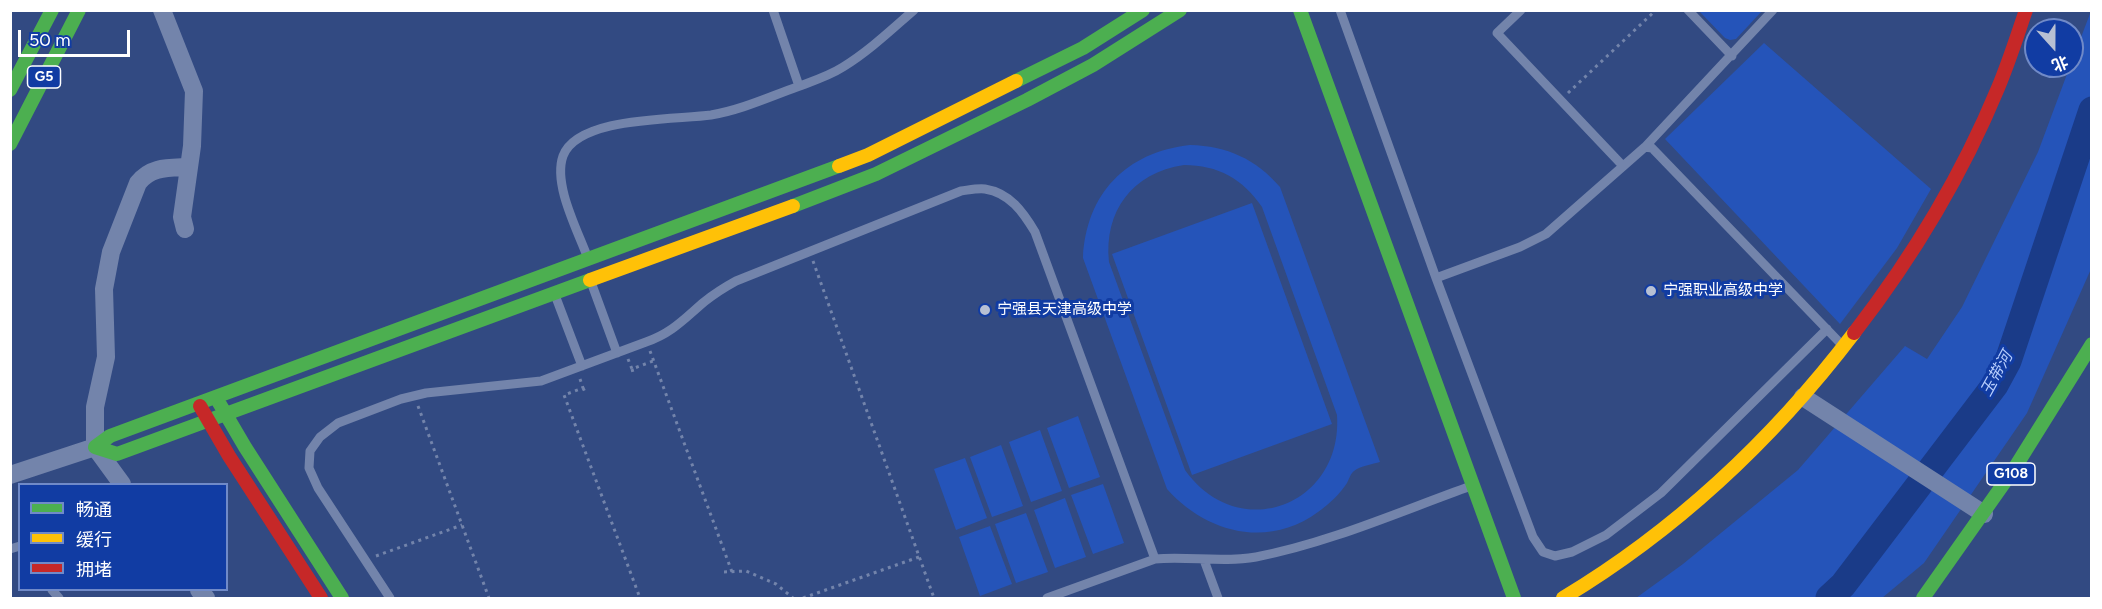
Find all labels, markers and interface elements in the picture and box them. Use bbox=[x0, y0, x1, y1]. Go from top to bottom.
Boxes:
scale bar bbox=[21, 18, 134, 56]
north arrow bbox=[2024, 18, 2084, 78]
text: 50 m bbox=[29, 29, 71, 51]
text: 北 bbox=[2049, 52, 2071, 75]
road number: G5 bbox=[28, 66, 60, 88]
place label: 宁强职业高级中学 bbox=[1663, 282, 1783, 300]
marker: 宁强职业高级中学 bbox=[1644, 284, 1658, 298]
place label: 宁强县天津高级中学 bbox=[997, 301, 1132, 319]
marker: 宁强县天津高级中学 bbox=[978, 303, 992, 317]
water label: 玉带河 bbox=[1977, 348, 2017, 400]
road number: G108 bbox=[1987, 463, 2035, 485]
legend bbox=[18, 483, 228, 591]
text: 畅通 bbox=[76, 499, 112, 521]
text: 缓行 bbox=[76, 529, 112, 551]
text: 拥堵 bbox=[76, 559, 112, 581]

